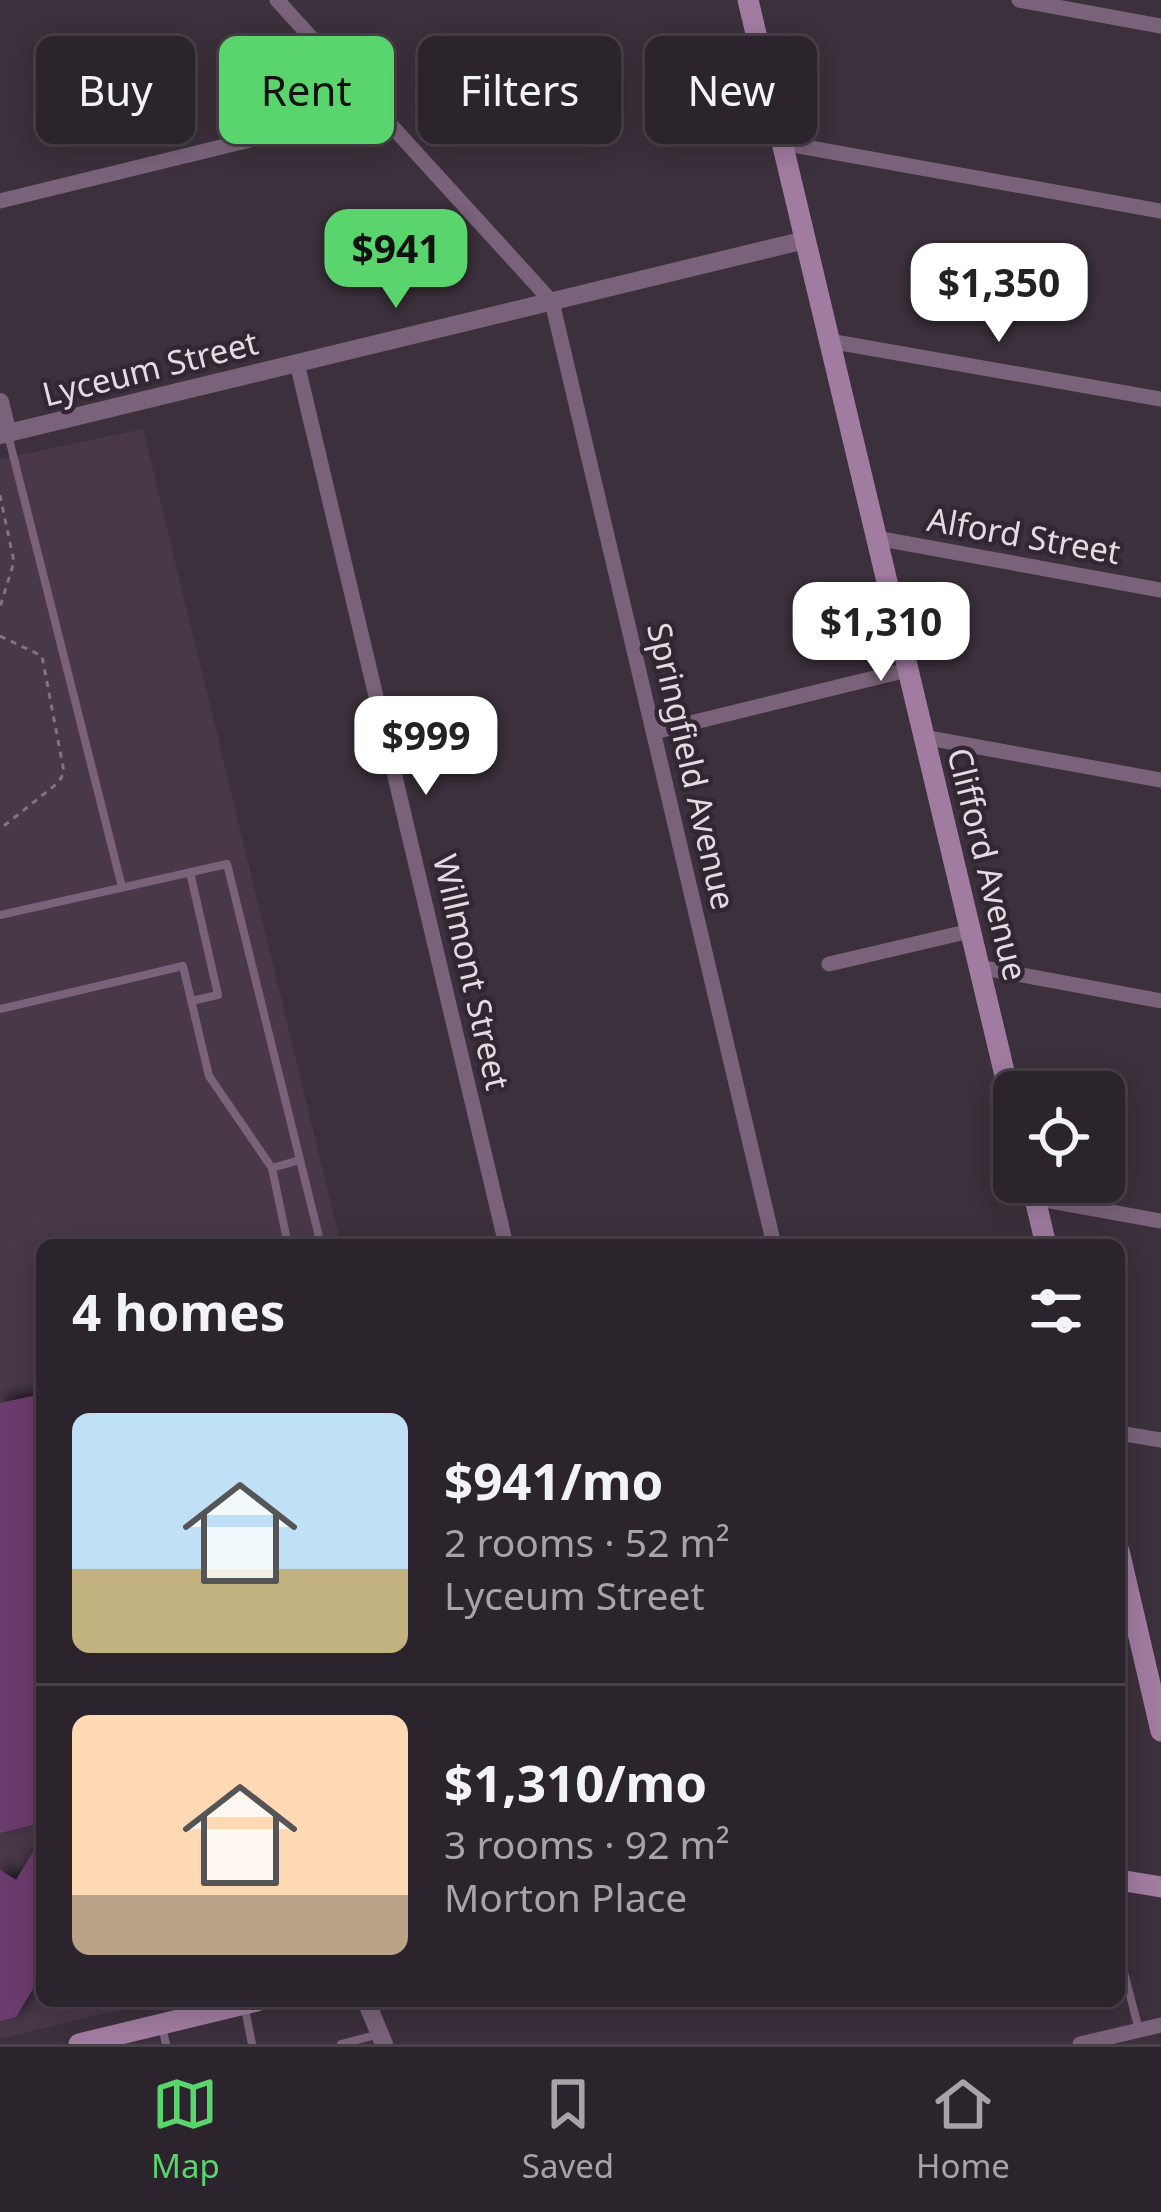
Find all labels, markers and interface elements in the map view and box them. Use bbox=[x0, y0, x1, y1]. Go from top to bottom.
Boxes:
chip: Buy bbox=[36, 36, 195, 144]
chip: Rent bbox=[219, 36, 394, 144]
chip: Filters bbox=[418, 36, 621, 144]
chip: New bbox=[645, 36, 817, 144]
pin: $941 bbox=[325, 209, 467, 311]
text: $941 bbox=[351, 221, 441, 274]
pin: $1,350 bbox=[901, 243, 1097, 345]
text: $1,350 bbox=[938, 255, 1060, 308]
street label: Lyceum Street bbox=[38, 319, 263, 417]
street label: Alford Street bbox=[924, 496, 1124, 574]
pin: $1,310 bbox=[783, 582, 979, 684]
text: $1,310 bbox=[820, 594, 942, 647]
street label: Springfield Avenue bbox=[637, 618, 747, 914]
pin: $999 bbox=[355, 696, 497, 798]
text: $999 bbox=[381, 708, 471, 761]
street label: Clifford Avenue bbox=[937, 743, 1039, 985]
street label: Willmont Street bbox=[423, 850, 521, 1094]
map controls bbox=[993, 1071, 1125, 1203]
button: locate bbox=[993, 1071, 1125, 1203]
text: 4 homes bbox=[72, 1276, 285, 1346]
icon: filters bbox=[1023, 1278, 1089, 1344]
text: $941/mo bbox=[444, 1445, 663, 1515]
icon: home bbox=[168, 1461, 312, 1605]
text: 2 rooms · 52 m² bbox=[444, 1515, 730, 1568]
text: Lyceum Street bbox=[444, 1568, 705, 1621]
text: $1,310/mo bbox=[444, 1747, 707, 1817]
icon: home bbox=[168, 1763, 312, 1907]
text: 3 rooms · 92 m² bbox=[444, 1817, 730, 1870]
text: Morton Place bbox=[444, 1870, 687, 1923]
tab: Map bbox=[151, 2071, 220, 2188]
tab: Saved bbox=[522, 2071, 614, 2188]
tab: Home bbox=[916, 2071, 1010, 2188]

